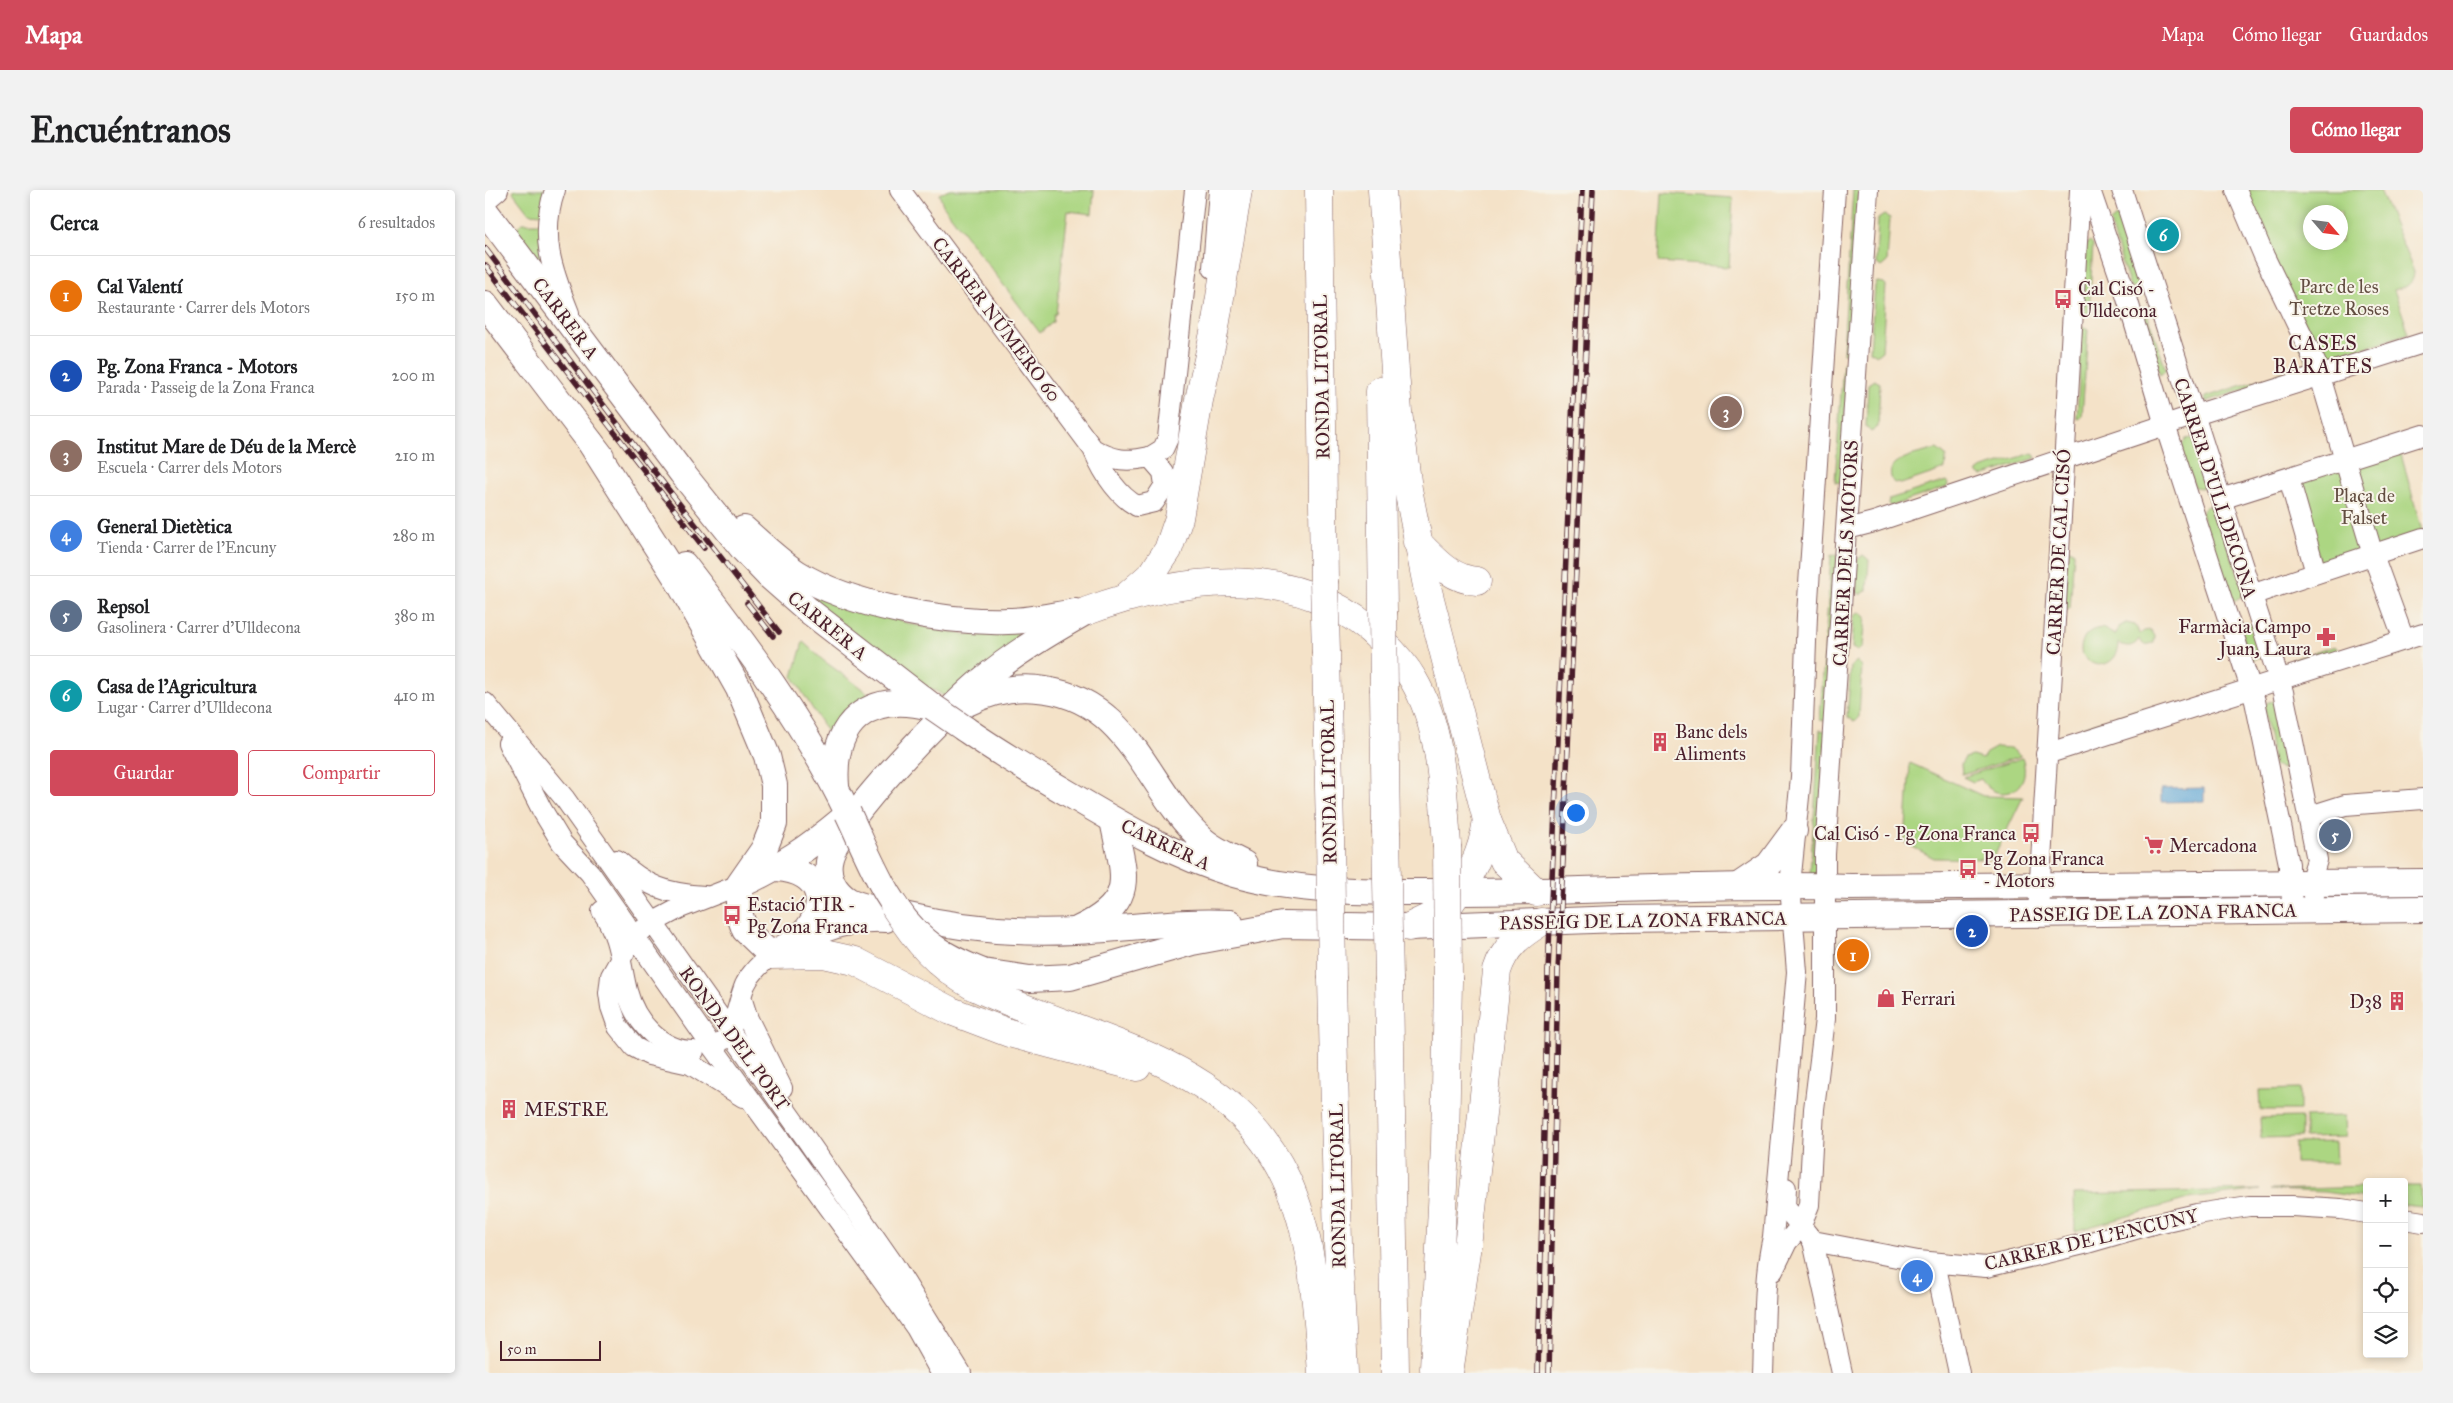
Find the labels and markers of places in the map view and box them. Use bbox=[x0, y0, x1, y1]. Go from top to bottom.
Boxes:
pin: 6 bbox=[2147, 216, 2179, 254]
place label: Cal Cisó - Ulldecona bbox=[2078, 277, 2158, 322]
bus stop icon: Cal Cisó - Ulldecona bbox=[2052, 288, 2074, 310]
pin: 3 bbox=[1710, 393, 1742, 431]
place label: Farmàcia Campo Juan, Laura bbox=[2178, 615, 2312, 661]
pharmacy icon: Farmàcia Campo Juan, Laura bbox=[2315, 626, 2337, 648]
place label: Banc dels Aliments bbox=[1674, 720, 1748, 765]
building icon: Banc dels Aliments bbox=[1649, 731, 1671, 753]
pin: 5 bbox=[2319, 816, 2351, 854]
place label: Cal Cisó - Pg Zona Franca bbox=[1814, 822, 2017, 846]
bus stop icon: Cal Cisó - Pg Zona Franca bbox=[2020, 822, 2042, 844]
supermarket icon: Mercadona bbox=[2143, 834, 2165, 856]
place label: Mercadona bbox=[2169, 834, 2258, 857]
place label: Pg Zona Franca - Motors bbox=[1983, 847, 2105, 892]
bus stop icon: Pg Zona Franca - Motors bbox=[1957, 858, 1979, 880]
place label: Estació TIR - Pg Zona Franca bbox=[747, 893, 869, 939]
bus stop icon: Estació TIR - Pg Zona Franca bbox=[721, 904, 743, 926]
pin: 2 bbox=[1956, 912, 1988, 950]
pin: 1 bbox=[1837, 936, 1869, 974]
shop icon: Ferrari bbox=[1875, 987, 1897, 1009]
place label: Ferrari bbox=[1901, 987, 1956, 1010]
place label: D38 bbox=[2349, 990, 2382, 1013]
building icon: D38 bbox=[2386, 990, 2408, 1012]
building icon: MESTRE bbox=[498, 1098, 520, 1120]
place label: MESTRE bbox=[524, 1098, 609, 1121]
pin: 4 bbox=[1901, 1257, 1933, 1295]

